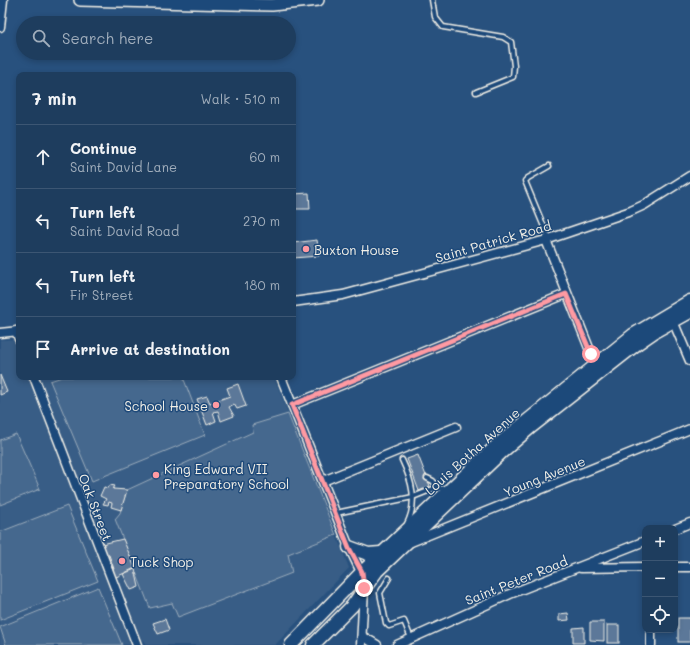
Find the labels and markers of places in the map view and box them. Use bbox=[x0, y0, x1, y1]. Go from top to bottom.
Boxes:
place label: Buxton House bbox=[314, 241, 399, 258]
marker: Buxton House bbox=[301, 244, 311, 254]
place label: School House bbox=[124, 397, 208, 414]
marker: School House bbox=[211, 400, 221, 410]
place label: King Edward VII Preparatory School bbox=[164, 460, 289, 492]
marker: King Edward VII Preparatory School bbox=[151, 470, 161, 480]
place label: Tuck Shop bbox=[130, 553, 193, 570]
marker: Tuck Shop bbox=[117, 556, 127, 566]

